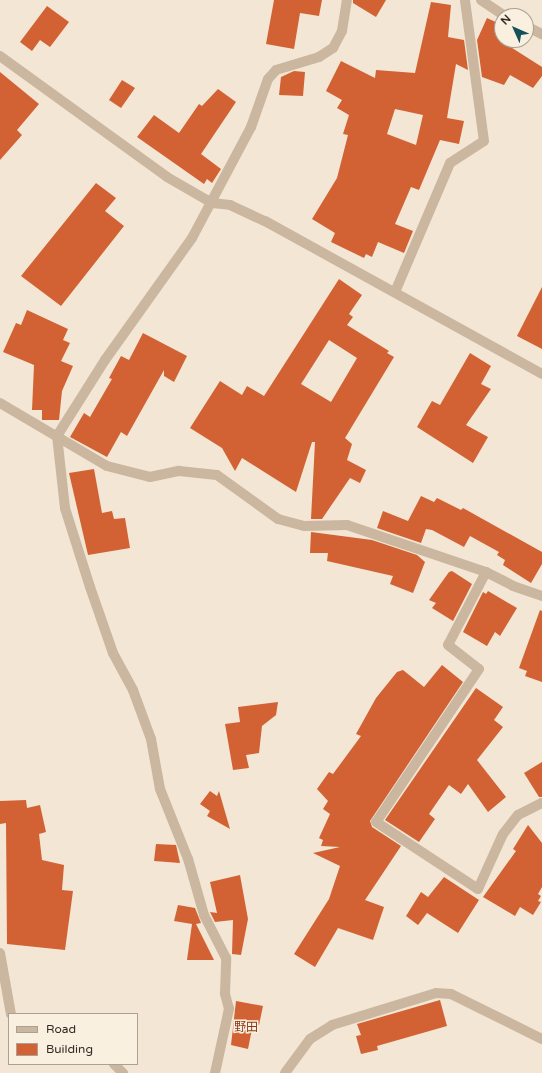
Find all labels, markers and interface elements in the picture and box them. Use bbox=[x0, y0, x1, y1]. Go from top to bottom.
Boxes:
north arrow bbox=[494, 8, 534, 48]
text: N bbox=[498, 12, 514, 28]
legend bbox=[8, 1013, 138, 1065]
district label: 野田 bbox=[234, 1021, 258, 1035]
text: Road bbox=[46, 1022, 76, 1036]
text: Building bbox=[46, 1042, 93, 1056]

